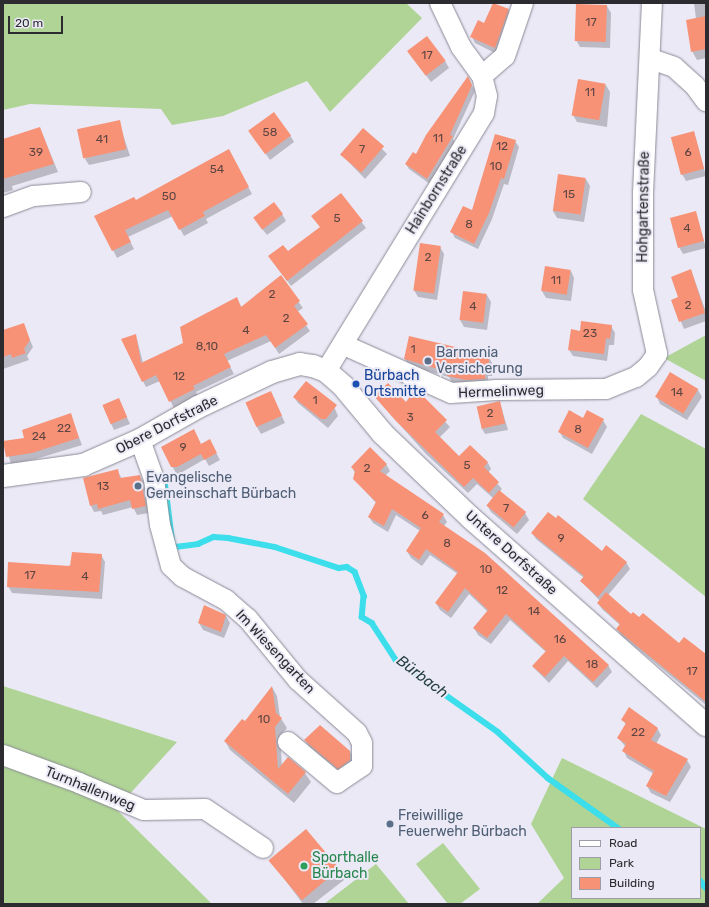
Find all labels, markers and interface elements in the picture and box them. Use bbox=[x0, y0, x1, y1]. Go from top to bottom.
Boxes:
scale bar bbox=[10, 8, 65, 34]
text: 20 m bbox=[15, 16, 43, 30]
house number: 17 bbox=[585, 16, 597, 30]
house number: 17 bbox=[421, 49, 433, 63]
house number: 11 bbox=[585, 86, 595, 100]
house number: 58 bbox=[263, 126, 277, 140]
house number: 11 bbox=[433, 132, 443, 146]
house number: 41 bbox=[96, 133, 108, 147]
house number: 12 bbox=[496, 140, 508, 154]
house number: 7 bbox=[359, 143, 365, 157]
street label: Hainbornstraße bbox=[403, 143, 471, 237]
house number: 39 bbox=[29, 146, 43, 160]
house number: 6 bbox=[684, 146, 692, 160]
street label: Hohgartenstraße bbox=[635, 151, 653, 263]
house number: 10 bbox=[490, 160, 502, 174]
house number: 54 bbox=[210, 163, 224, 177]
house number: 15 bbox=[563, 188, 575, 202]
house number: 50 bbox=[162, 190, 176, 204]
house number: 5 bbox=[333, 212, 341, 226]
house number: 8 bbox=[465, 218, 473, 232]
house number: 4 bbox=[683, 222, 691, 236]
house number: 2 bbox=[424, 251, 432, 265]
house number: 11 bbox=[551, 274, 561, 288]
house number: 2 bbox=[268, 288, 276, 302]
house number: 2 bbox=[684, 299, 692, 313]
house number: 4 bbox=[469, 300, 477, 314]
house number: 2 bbox=[282, 312, 290, 326]
house number: 4 bbox=[242, 324, 250, 338]
house number: 23 bbox=[583, 327, 597, 341]
house number: 8,10 bbox=[196, 340, 218, 354]
house number: 1 bbox=[410, 343, 416, 357]
place label: Barmenia Versicherung bbox=[436, 345, 523, 378]
marker: Barmenia Versicherung bbox=[423, 356, 433, 366]
place label: Bürbach Ortsmitte bbox=[364, 368, 426, 400]
house number: 12 bbox=[173, 370, 185, 384]
marker: Bürbach Ortsmitte bbox=[351, 379, 361, 389]
street label: Hermelinweg bbox=[458, 382, 544, 402]
house number: 14 bbox=[671, 386, 683, 400]
street label: Obere Dorfstraße bbox=[113, 392, 221, 458]
house number: 1 bbox=[312, 394, 318, 408]
house number: 2 bbox=[486, 407, 494, 421]
house number: 3 bbox=[406, 411, 414, 425]
house number: 22 bbox=[57, 422, 71, 436]
house number: 8 bbox=[574, 423, 582, 437]
house number: 24 bbox=[32, 430, 46, 444]
house number: 9 bbox=[179, 441, 187, 455]
house number: 5 bbox=[463, 459, 471, 473]
house number: 2 bbox=[363, 462, 371, 476]
place label: Evangelische Gemeinschaft Bürbach bbox=[146, 470, 296, 502]
house number: 13 bbox=[97, 480, 109, 494]
marker: Evangelische Gemeinschaft Bürbach bbox=[133, 481, 143, 491]
house number: 7 bbox=[503, 502, 509, 516]
street label: Untere Dorfstraße bbox=[462, 507, 560, 599]
house number: 6 bbox=[421, 509, 429, 523]
house number: 9 bbox=[557, 532, 565, 546]
house number: 8 bbox=[443, 537, 451, 551]
house number: 10 bbox=[480, 563, 492, 577]
house number: 17 bbox=[24, 569, 36, 583]
house number: 4 bbox=[81, 570, 89, 584]
house number: 12 bbox=[496, 584, 508, 598]
house number: 14 bbox=[528, 605, 540, 619]
street label: Im Wiesengarten bbox=[232, 606, 318, 698]
house number: 16 bbox=[554, 633, 566, 647]
water label: Bürbach bbox=[393, 652, 451, 702]
house number: 18 bbox=[586, 658, 598, 672]
house number: 17 bbox=[686, 665, 698, 679]
house number: 10 bbox=[258, 713, 270, 727]
house number: 22 bbox=[631, 726, 645, 740]
street label: Turnhallenweg bbox=[42, 763, 138, 815]
place label: Freiwillige Feuerwehr Bürbach bbox=[398, 808, 527, 840]
marker: Freiwillige Feuerwehr Bürbach bbox=[385, 819, 395, 829]
legend bbox=[571, 827, 701, 899]
text: Road bbox=[609, 836, 637, 850]
place label: Sporthalle Bürbach bbox=[312, 850, 379, 882]
text: Park bbox=[609, 856, 634, 870]
marker: Sporthalle Bürbach bbox=[299, 861, 309, 871]
text: Building bbox=[609, 876, 655, 890]

